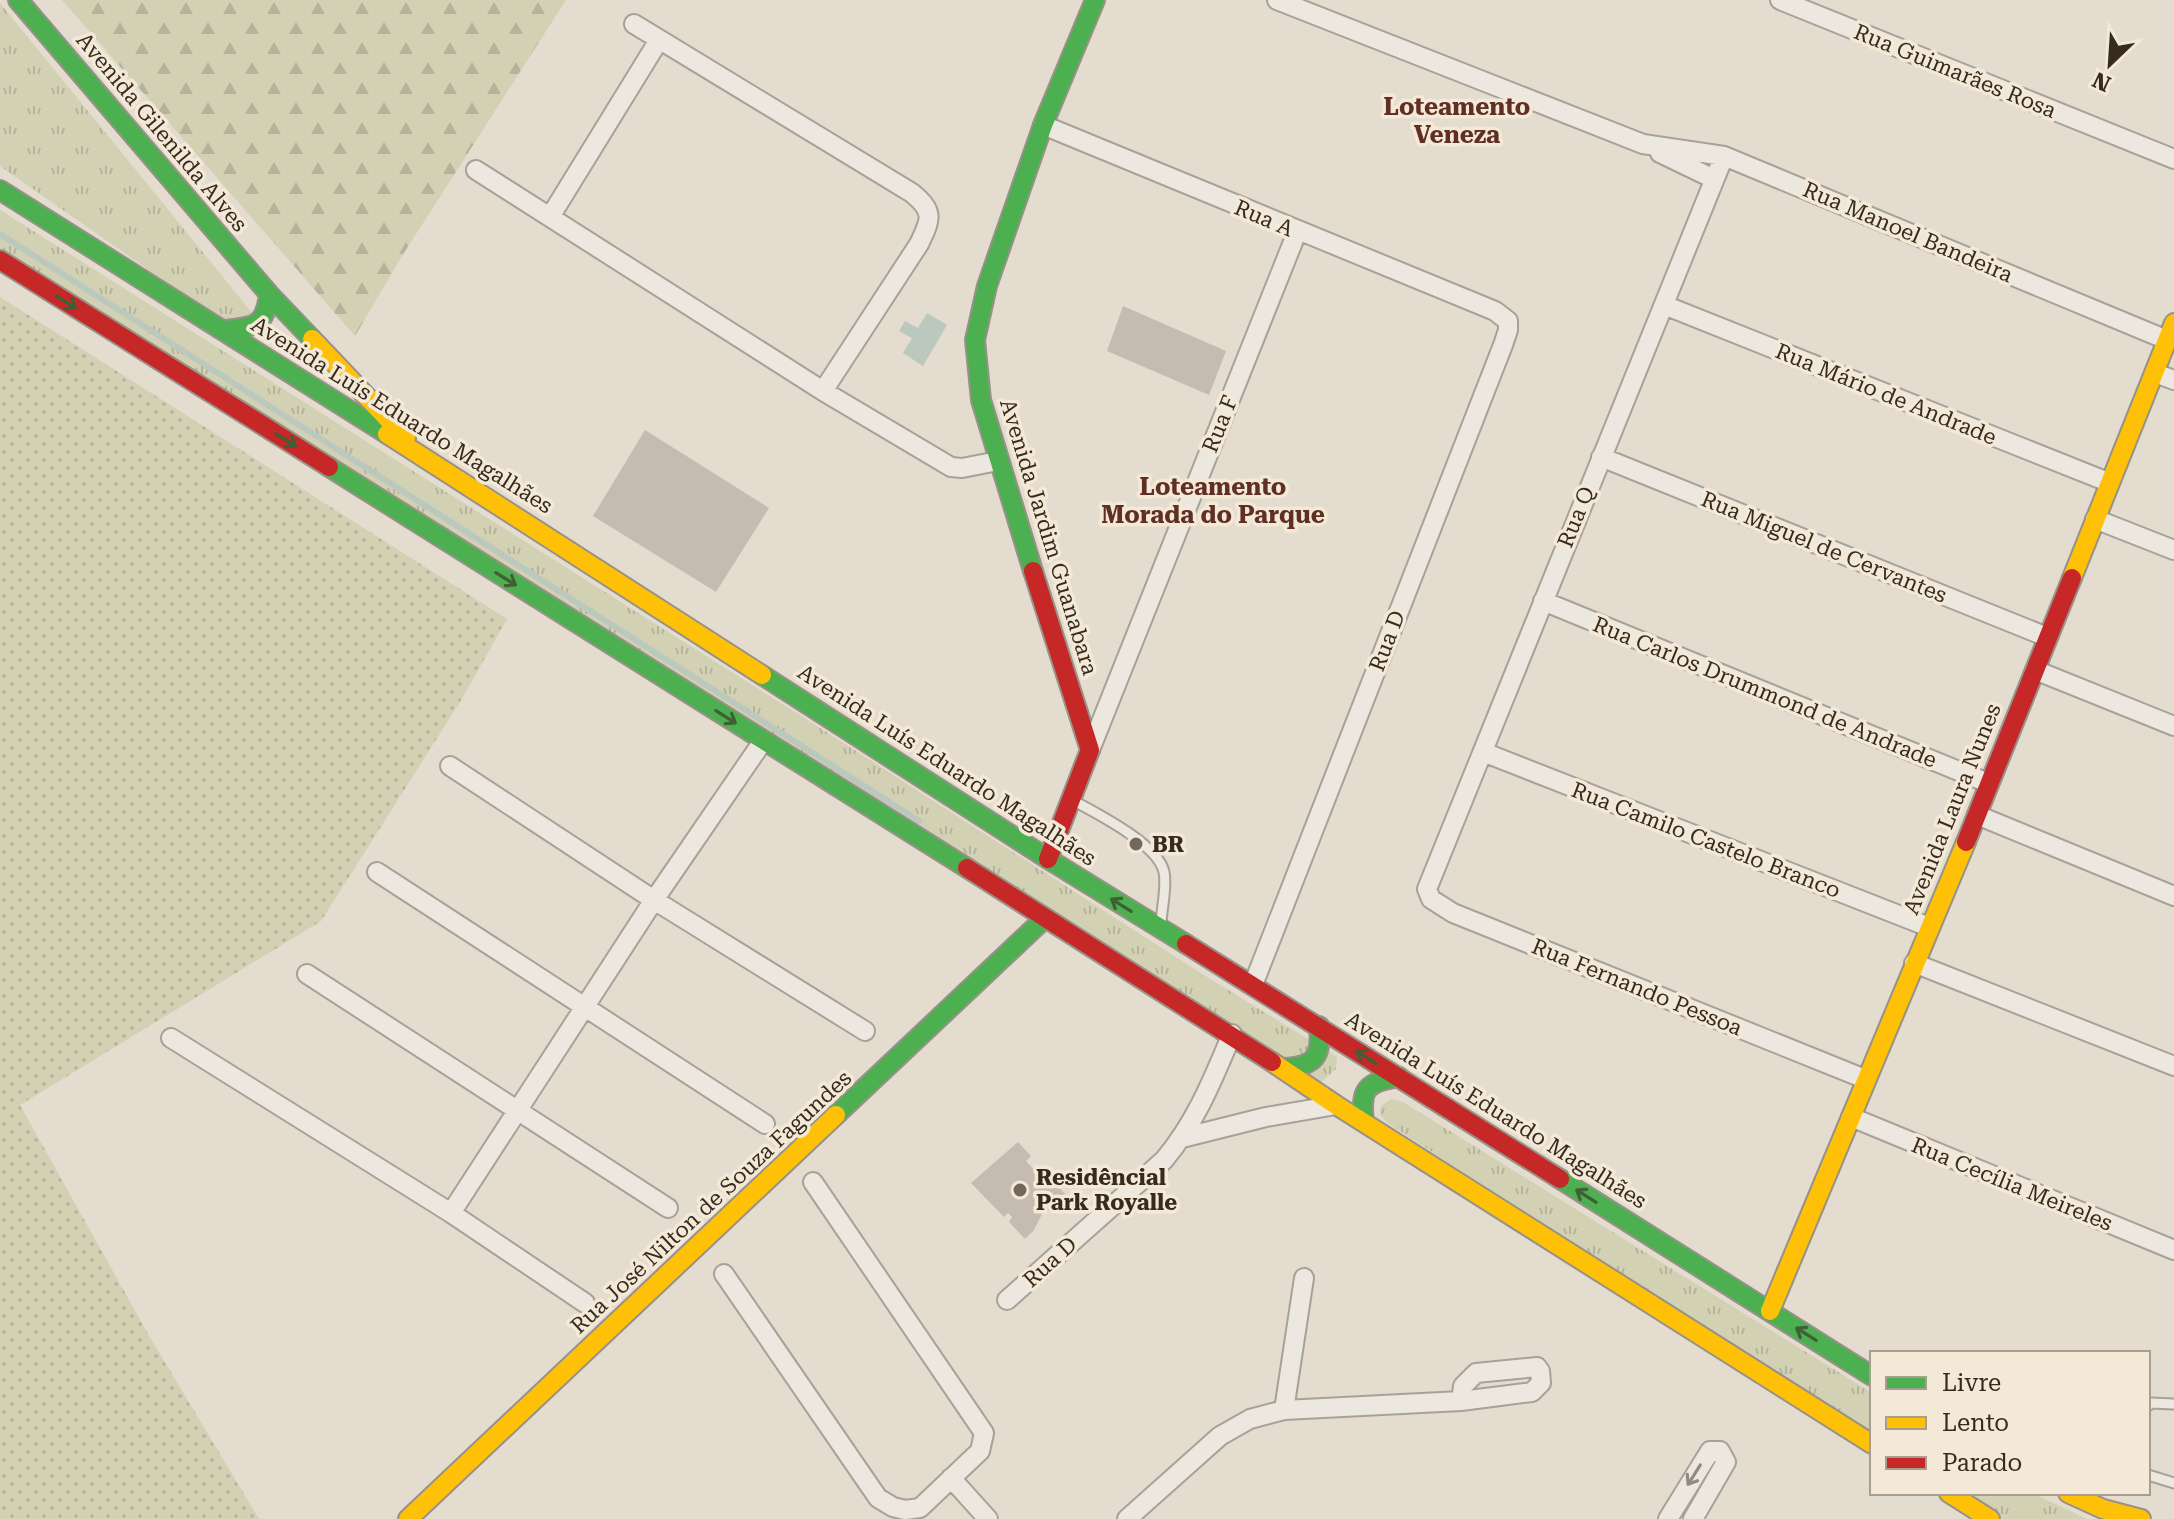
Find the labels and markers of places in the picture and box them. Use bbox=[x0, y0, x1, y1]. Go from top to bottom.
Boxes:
place label: BR bbox=[1152, 832, 1184, 857]
marker: BR bbox=[1127, 835, 1145, 853]
place label: Residêncial Park Royalle bbox=[1036, 1165, 1177, 1215]
marker: Residêncial Park Royalle bbox=[1011, 1181, 1029, 1199]

